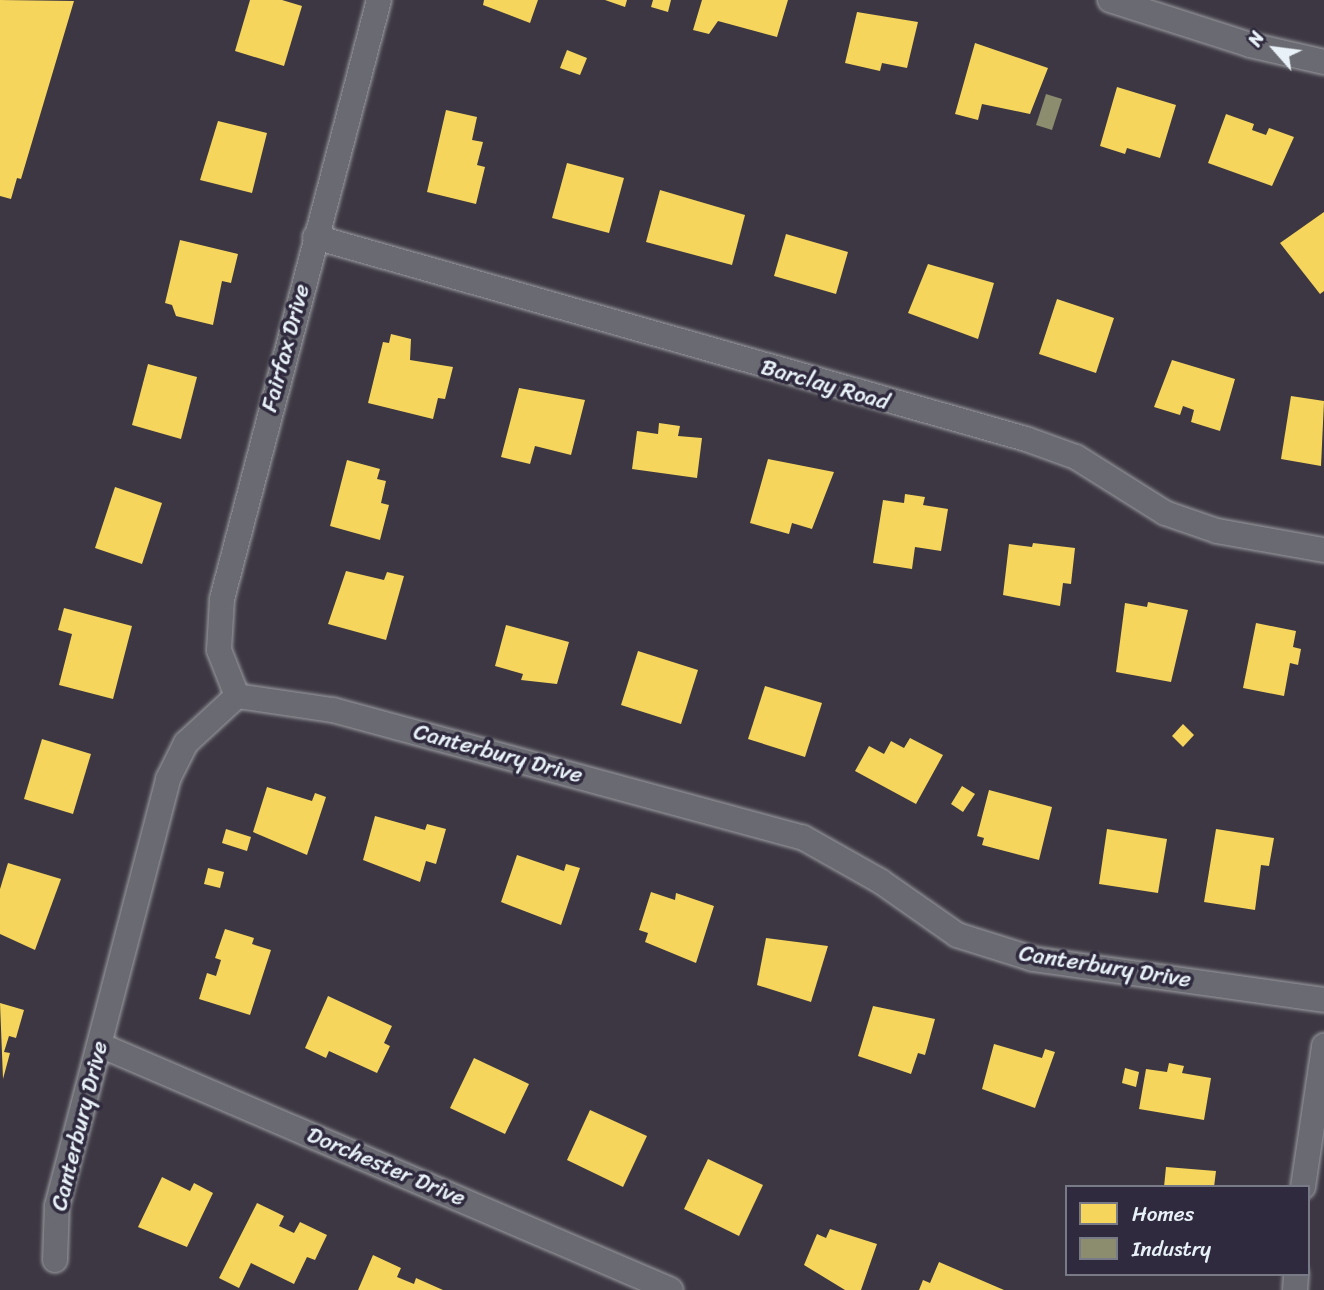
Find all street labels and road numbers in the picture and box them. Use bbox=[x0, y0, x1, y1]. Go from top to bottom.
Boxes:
street label: Fairfax Drive bbox=[256, 281, 316, 415]
street label: Barclay Road bbox=[758, 354, 892, 416]
street label: Canterbury Drive bbox=[410, 718, 586, 790]
street label: Canterbury Drive bbox=[1017, 940, 1193, 994]
street label: Canterbury Drive bbox=[46, 1038, 114, 1214]
street label: Dorchester Drive bbox=[303, 1121, 469, 1213]

